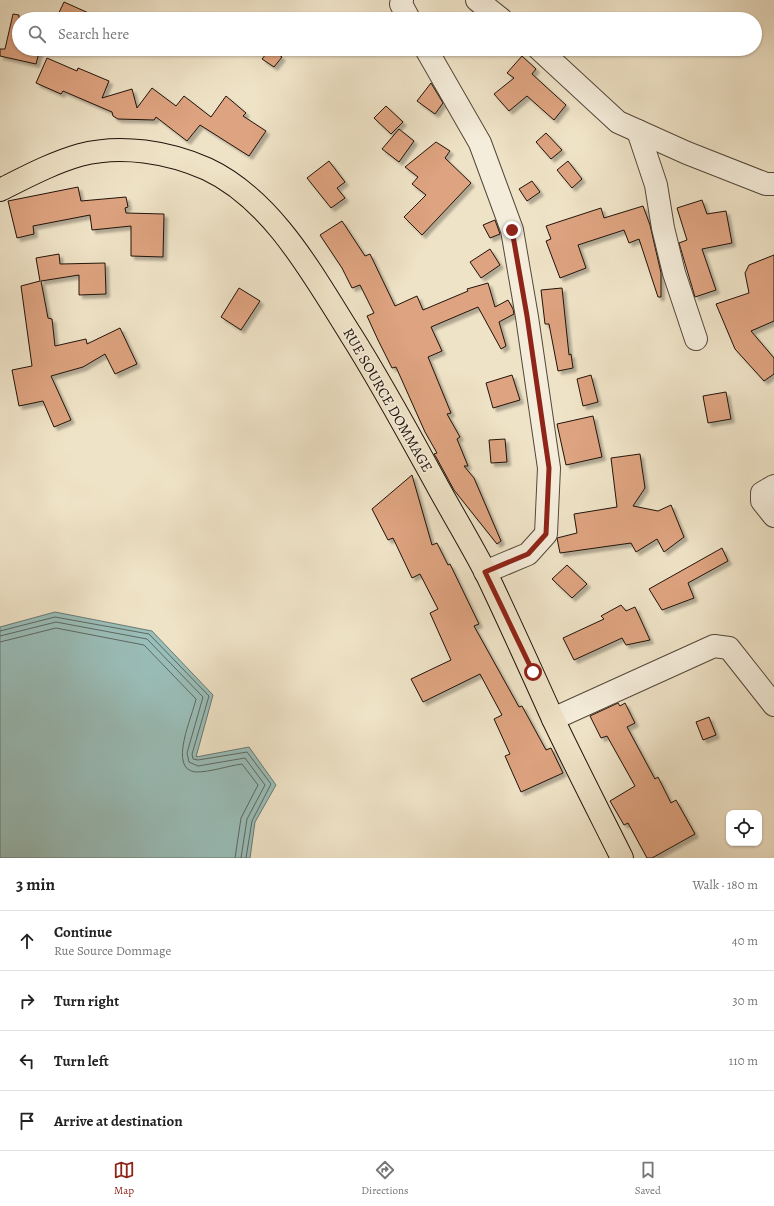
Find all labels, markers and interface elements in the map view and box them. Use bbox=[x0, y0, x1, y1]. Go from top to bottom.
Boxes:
search box bbox=[12, 12, 762, 56]
icon: search bbox=[26, 23, 48, 45]
text: Search here bbox=[58, 24, 129, 44]
route end bbox=[503, 221, 521, 239]
street label: RUE SOURCE DOMMAGE bbox=[338, 324, 438, 476]
route start bbox=[524, 663, 542, 681]
map controls bbox=[726, 810, 762, 846]
button: locate bbox=[726, 810, 762, 846]
text: 3 min bbox=[16, 873, 55, 896]
text: Walk · 180 m bbox=[692, 876, 758, 893]
text: Continue bbox=[54, 922, 112, 942]
icon: ahead bbox=[16, 930, 38, 952]
text: 40 m bbox=[732, 932, 758, 949]
text: Rue Source Dommage bbox=[54, 942, 171, 959]
icon: right bbox=[16, 990, 38, 1012]
text: Turn right bbox=[54, 991, 119, 1011]
text: 30 m bbox=[732, 992, 758, 1009]
icon: left bbox=[16, 1050, 38, 1072]
text: Turn left bbox=[54, 1051, 109, 1071]
text: 110 m bbox=[729, 1052, 758, 1069]
icon: arrive bbox=[16, 1110, 38, 1132]
text: Arrive at destination bbox=[54, 1111, 183, 1131]
tab: Map bbox=[113, 1159, 135, 1198]
tab: Directions bbox=[361, 1159, 409, 1198]
tab: Saved bbox=[635, 1159, 661, 1198]

